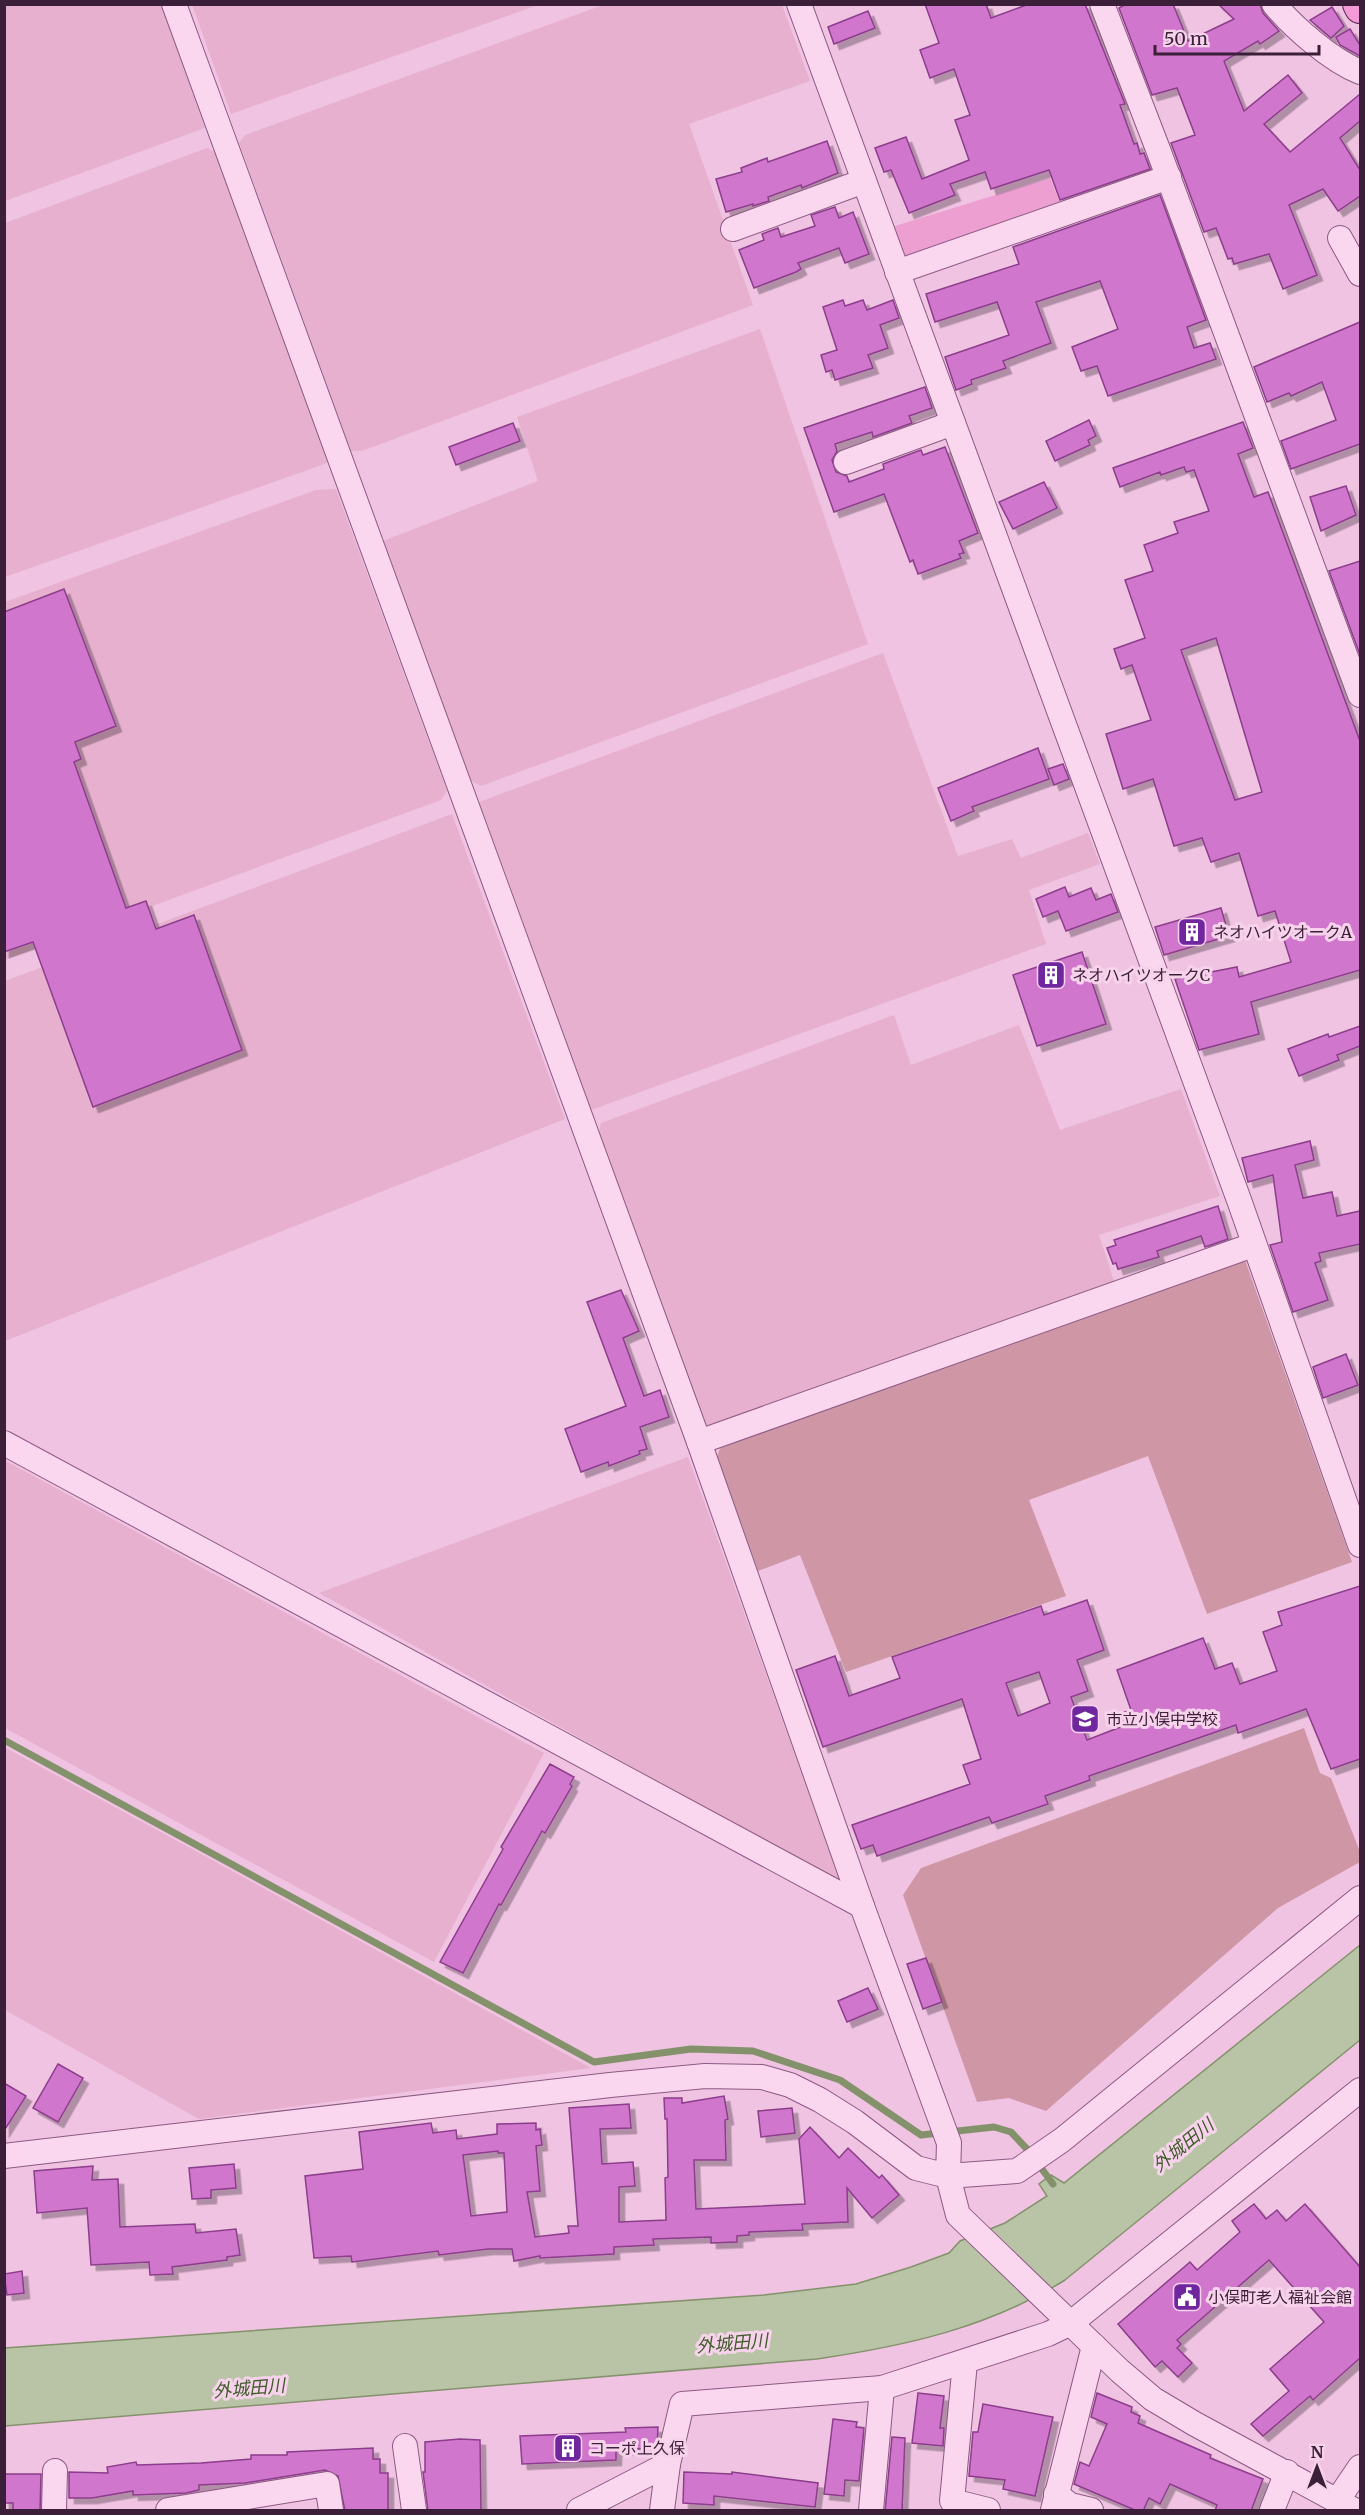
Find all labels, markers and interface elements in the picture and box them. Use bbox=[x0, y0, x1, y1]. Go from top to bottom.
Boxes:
scale bar bbox=[1155, 18, 1318, 56]
text: 50 m bbox=[1164, 27, 1208, 50]
building icon: ネオハイツオークA bbox=[1176, 916, 1208, 948]
place label: ネオハイツオークA bbox=[1213, 922, 1353, 942]
building icon: ネオハイツオークC bbox=[1035, 959, 1067, 991]
place label: ネオハイツオークC bbox=[1072, 965, 1210, 985]
school or university icon: 市立小俣中学校 bbox=[1069, 1703, 1101, 1735]
place label: 市立小俣中学校 bbox=[1106, 1709, 1218, 1729]
water label: 外城田川 bbox=[1148, 2112, 1220, 2177]
public building icon: 小俣町老人福祉会館 bbox=[1171, 2281, 1203, 2313]
place label: 小俣町老人福祉会館 bbox=[1208, 2287, 1352, 2307]
water label: 外城田川 bbox=[695, 2328, 771, 2358]
water label: 外城田川 bbox=[212, 2373, 288, 2403]
building icon: コーポ上久保 bbox=[552, 2432, 584, 2464]
north arrow bbox=[1287, 2437, 1347, 2497]
place label: コーポ上久保 bbox=[589, 2438, 685, 2458]
text: N bbox=[1311, 2442, 1324, 2462]

